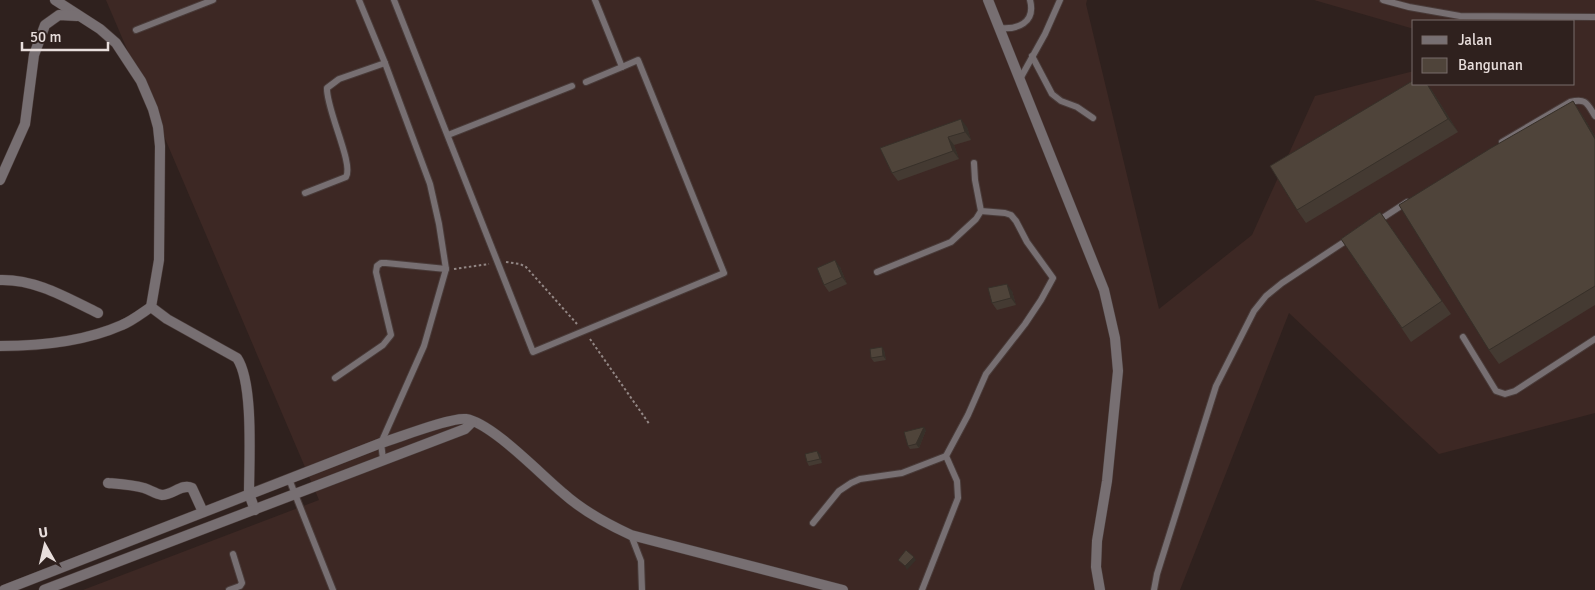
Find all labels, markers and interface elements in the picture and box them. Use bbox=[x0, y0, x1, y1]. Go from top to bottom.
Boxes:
scale bar bbox=[22, 20, 109, 52]
legend bbox=[1412, 20, 1575, 85]
text: 50 m bbox=[30, 28, 61, 46]
text: Jalan bbox=[1458, 31, 1492, 49]
text: Bangunan bbox=[1458, 56, 1523, 74]
north arrow bbox=[20, 520, 70, 570]
text: U bbox=[37, 524, 49, 542]

